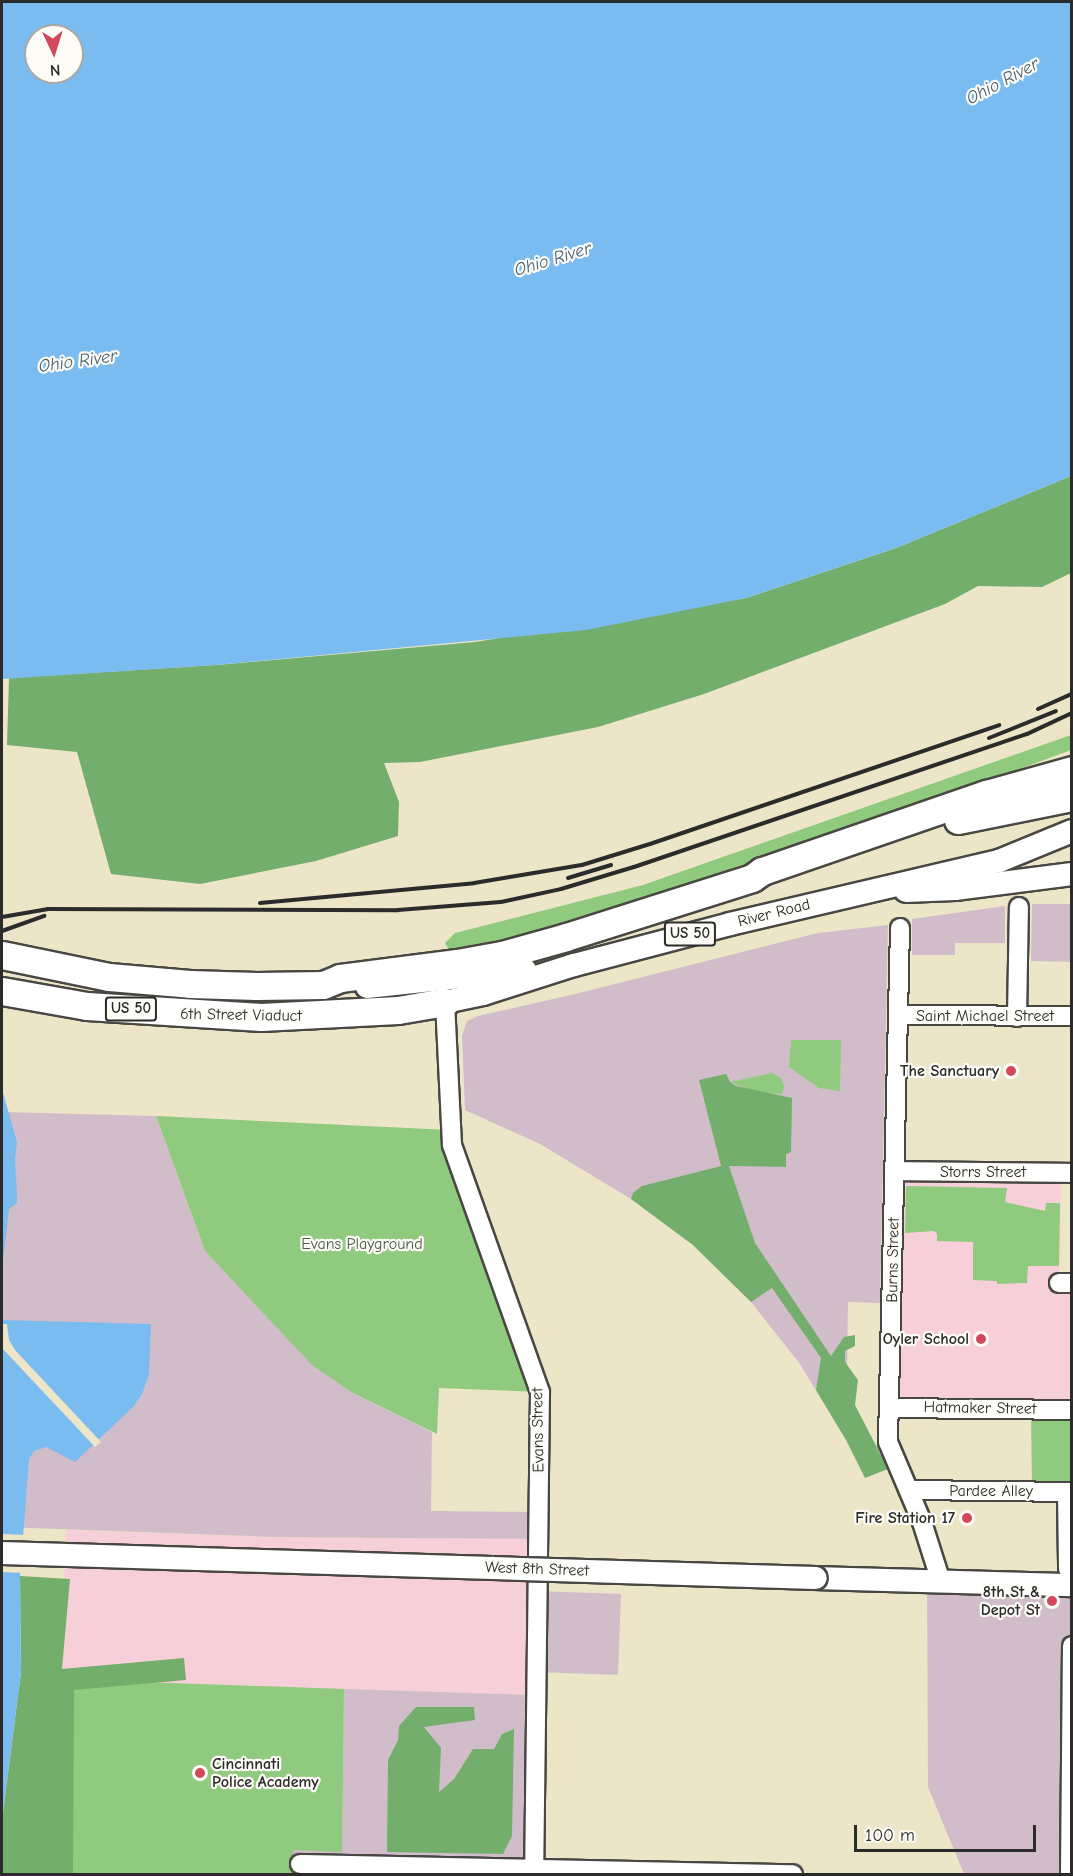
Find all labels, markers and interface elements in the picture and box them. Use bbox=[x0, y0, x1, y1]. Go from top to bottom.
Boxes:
north arrow bbox=[24, 24, 84, 84]
water label: Ohio River bbox=[963, 54, 1043, 110]
text: N bbox=[49, 61, 61, 79]
water label: Ohio River bbox=[512, 238, 594, 282]
water label: Ohio River bbox=[37, 346, 119, 378]
street label: River Road bbox=[736, 895, 812, 931]
road number: US 50 bbox=[663, 922, 717, 946]
road number: US 50 bbox=[104, 997, 158, 1021]
street label: 6th Street Viaduct bbox=[180, 1004, 302, 1026]
street label: Saint Michael Street bbox=[916, 1006, 1054, 1026]
place label: The Sanctuary bbox=[900, 1061, 999, 1081]
marker: The Sanctuary bbox=[1004, 1064, 1018, 1078]
street label: Storrs Street bbox=[940, 1162, 1026, 1182]
street label: Burns Street bbox=[883, 1217, 903, 1303]
park label: Evans Playground bbox=[301, 1234, 423, 1254]
place label: Oyler School bbox=[883, 1329, 969, 1349]
marker: Oyler School bbox=[974, 1332, 988, 1346]
street label: Evans Street bbox=[528, 1387, 548, 1473]
street label: Hatmaker Street bbox=[923, 1397, 1037, 1419]
street label: Pardee Alley bbox=[949, 1481, 1033, 1501]
place label: Fire Station 17 bbox=[855, 1508, 955, 1528]
marker: Fire Station 17 bbox=[960, 1511, 974, 1525]
street label: West 8th Street bbox=[485, 1558, 589, 1580]
place label: 8th St & Depot St bbox=[981, 1582, 1040, 1620]
marker: 8th St & Depot St bbox=[1045, 1594, 1059, 1608]
place label: Cincinnati Police Academy bbox=[212, 1754, 319, 1792]
marker: Cincinnati Police Academy bbox=[193, 1766, 207, 1780]
scale bar bbox=[857, 1813, 1038, 1851]
text: 100 m bbox=[865, 1825, 915, 1846]

